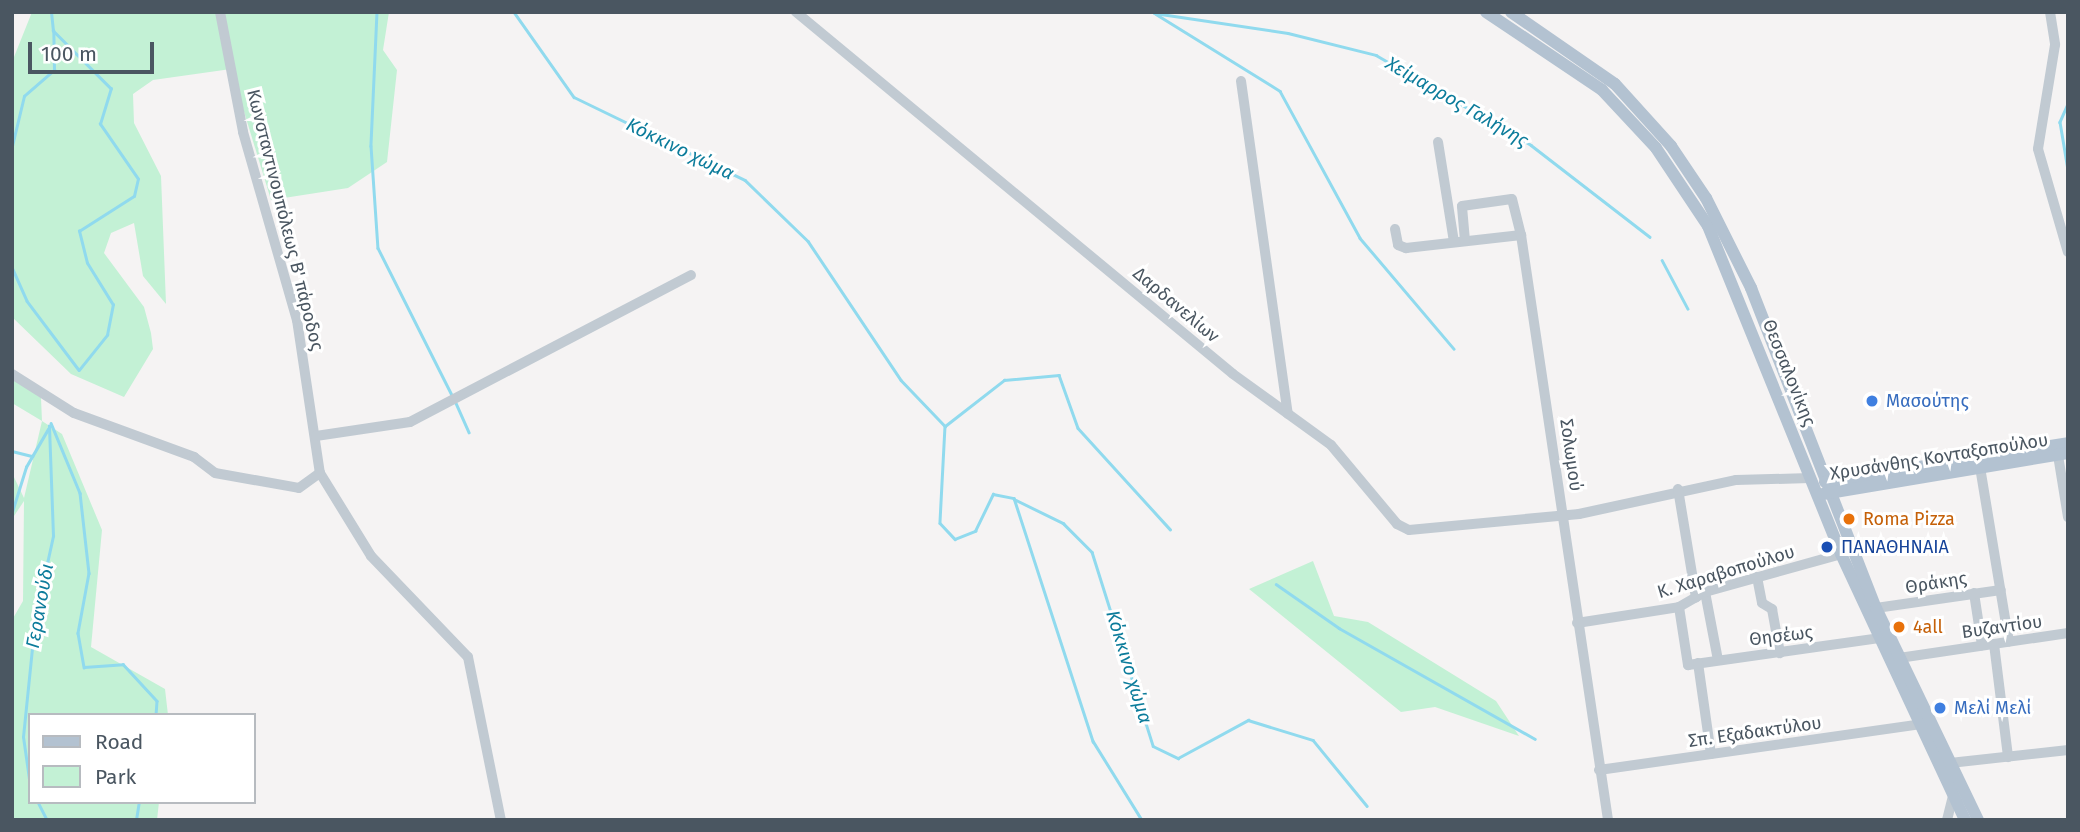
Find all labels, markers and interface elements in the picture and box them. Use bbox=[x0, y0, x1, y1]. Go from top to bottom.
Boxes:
scale bar bbox=[32, 28, 158, 72]
text: 100 m bbox=[41, 41, 97, 67]
water label: Χείμαρρος Γαλήνης bbox=[1382, 52, 1532, 152]
street label: Κωνσταντινουπόλεως Β' πάροδος bbox=[242, 87, 328, 353]
water label: Κόκκινο χώμα bbox=[622, 113, 738, 185]
street label: Δαρδανελίων bbox=[1128, 263, 1224, 347]
street label: Θεσσαλονίκης bbox=[1758, 316, 1820, 430]
place label: Μασούτης bbox=[1886, 390, 1969, 412]
marker: Μασούτης bbox=[1864, 393, 1880, 409]
street label: Σολωμού bbox=[1555, 417, 1587, 493]
street label: Χρυσάνθης Κονταξοπούλου bbox=[1828, 429, 2050, 485]
place label: Roma Pizza bbox=[1863, 508, 1955, 530]
marker: Roma Pizza bbox=[1841, 511, 1857, 527]
place label: ΠΑΝΑΘΗΝΑΙΑ bbox=[1841, 536, 1949, 558]
marker: ΠΑΝΑΘΗΝΑΙΑ bbox=[1819, 539, 1835, 555]
street label: Κ. Χαραβοπούλου bbox=[1655, 541, 1797, 603]
water label: Γερανούδι bbox=[21, 562, 59, 650]
street label: Θράκης bbox=[1904, 567, 1968, 599]
water label: Κόκκινο χώμα bbox=[1101, 608, 1157, 726]
street label: Βυζαντίου bbox=[1960, 611, 2044, 643]
place label: 4all bbox=[1913, 616, 1943, 638]
marker: 4all bbox=[1891, 619, 1907, 635]
street label: Θησέως bbox=[1748, 621, 1814, 651]
place label: Μελί Μελί bbox=[1954, 697, 2031, 719]
marker: Μελί Μελί bbox=[1932, 700, 1948, 716]
street label: Σπ. Εξαδακτύλου bbox=[1687, 712, 1823, 752]
legend bbox=[28, 713, 256, 804]
text: Road bbox=[95, 729, 143, 755]
text: Park bbox=[95, 764, 136, 790]

